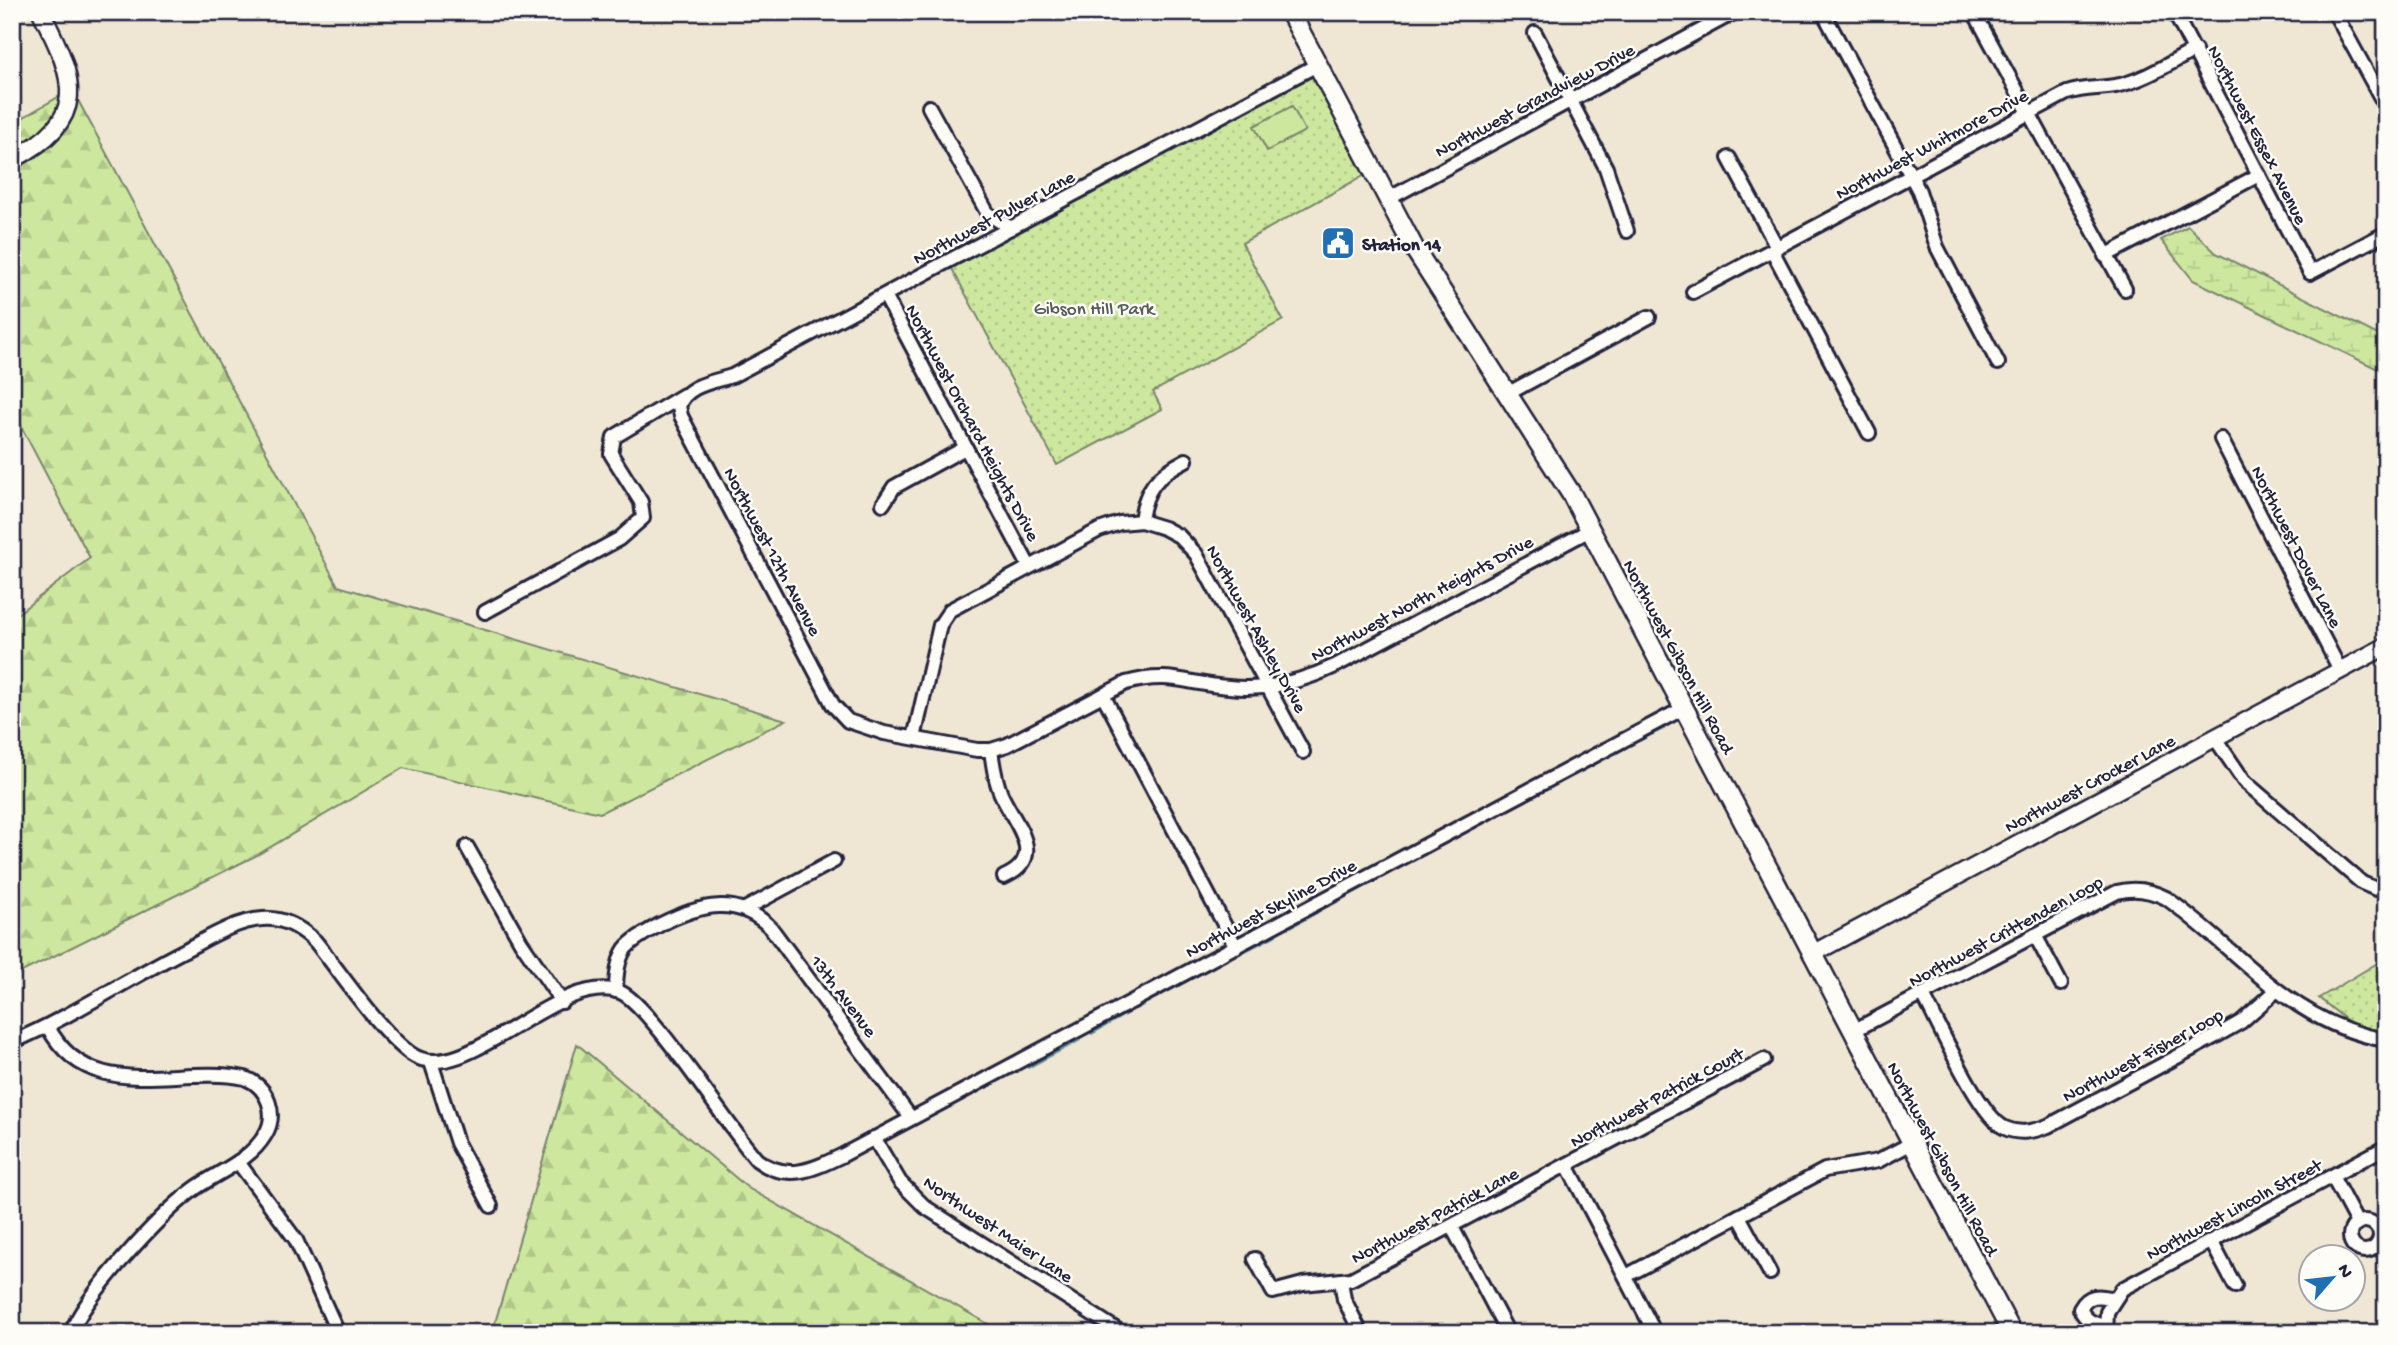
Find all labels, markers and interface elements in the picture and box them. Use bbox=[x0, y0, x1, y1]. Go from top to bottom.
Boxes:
street label: Northwest Grandview Drive bbox=[1432, 39, 1640, 165]
street label: Northwest Essex Avenue bbox=[2201, 42, 2311, 229]
street label: Northwest Whitmore Drive bbox=[1832, 85, 2033, 207]
street label: Northwest Pulver Lane bbox=[910, 167, 1080, 272]
public building icon: Station 14 bbox=[1319, 224, 1357, 262]
place label: Station 14 bbox=[1362, 235, 1442, 258]
park label: Gibson Hill Park bbox=[1034, 299, 1156, 322]
street label: Northwest Orchard Heights Drive bbox=[899, 301, 1043, 546]
street label: Northwest Dover Lane bbox=[2244, 463, 2346, 633]
street label: Northwest 12th Avenue bbox=[717, 465, 825, 641]
street label: Northwest North Heights Drive bbox=[1307, 531, 1538, 669]
street label: Northwest Ashley Drive bbox=[1199, 542, 1311, 718]
street label: Northwest Gibson Hill Road bbox=[1616, 557, 1739, 760]
street label: Northwest Crocker Lane bbox=[2001, 730, 2180, 840]
street label: Northwest Skyline Drive bbox=[1182, 855, 1361, 965]
street label: Northwest Crittenden Loop bbox=[1906, 872, 2108, 994]
street label: 13th Avenue bbox=[803, 951, 881, 1043]
street label: Northwest Fisher Loop bbox=[2059, 1005, 2229, 1109]
street label: Northwest Patrick Court bbox=[1567, 1042, 1750, 1155]
street label: Northwest Gibson Hill Road bbox=[1880, 1059, 2003, 1262]
street label: Northwest Lincoln Street bbox=[2143, 1154, 2328, 1267]
street label: Northwest Patrick Lane bbox=[1348, 1163, 1523, 1271]
street label: Northwest Maier Lane bbox=[918, 1172, 1077, 1290]
north arrow bbox=[2296, 1244, 2366, 1314]
text: N bbox=[2331, 1261, 2357, 1283]

